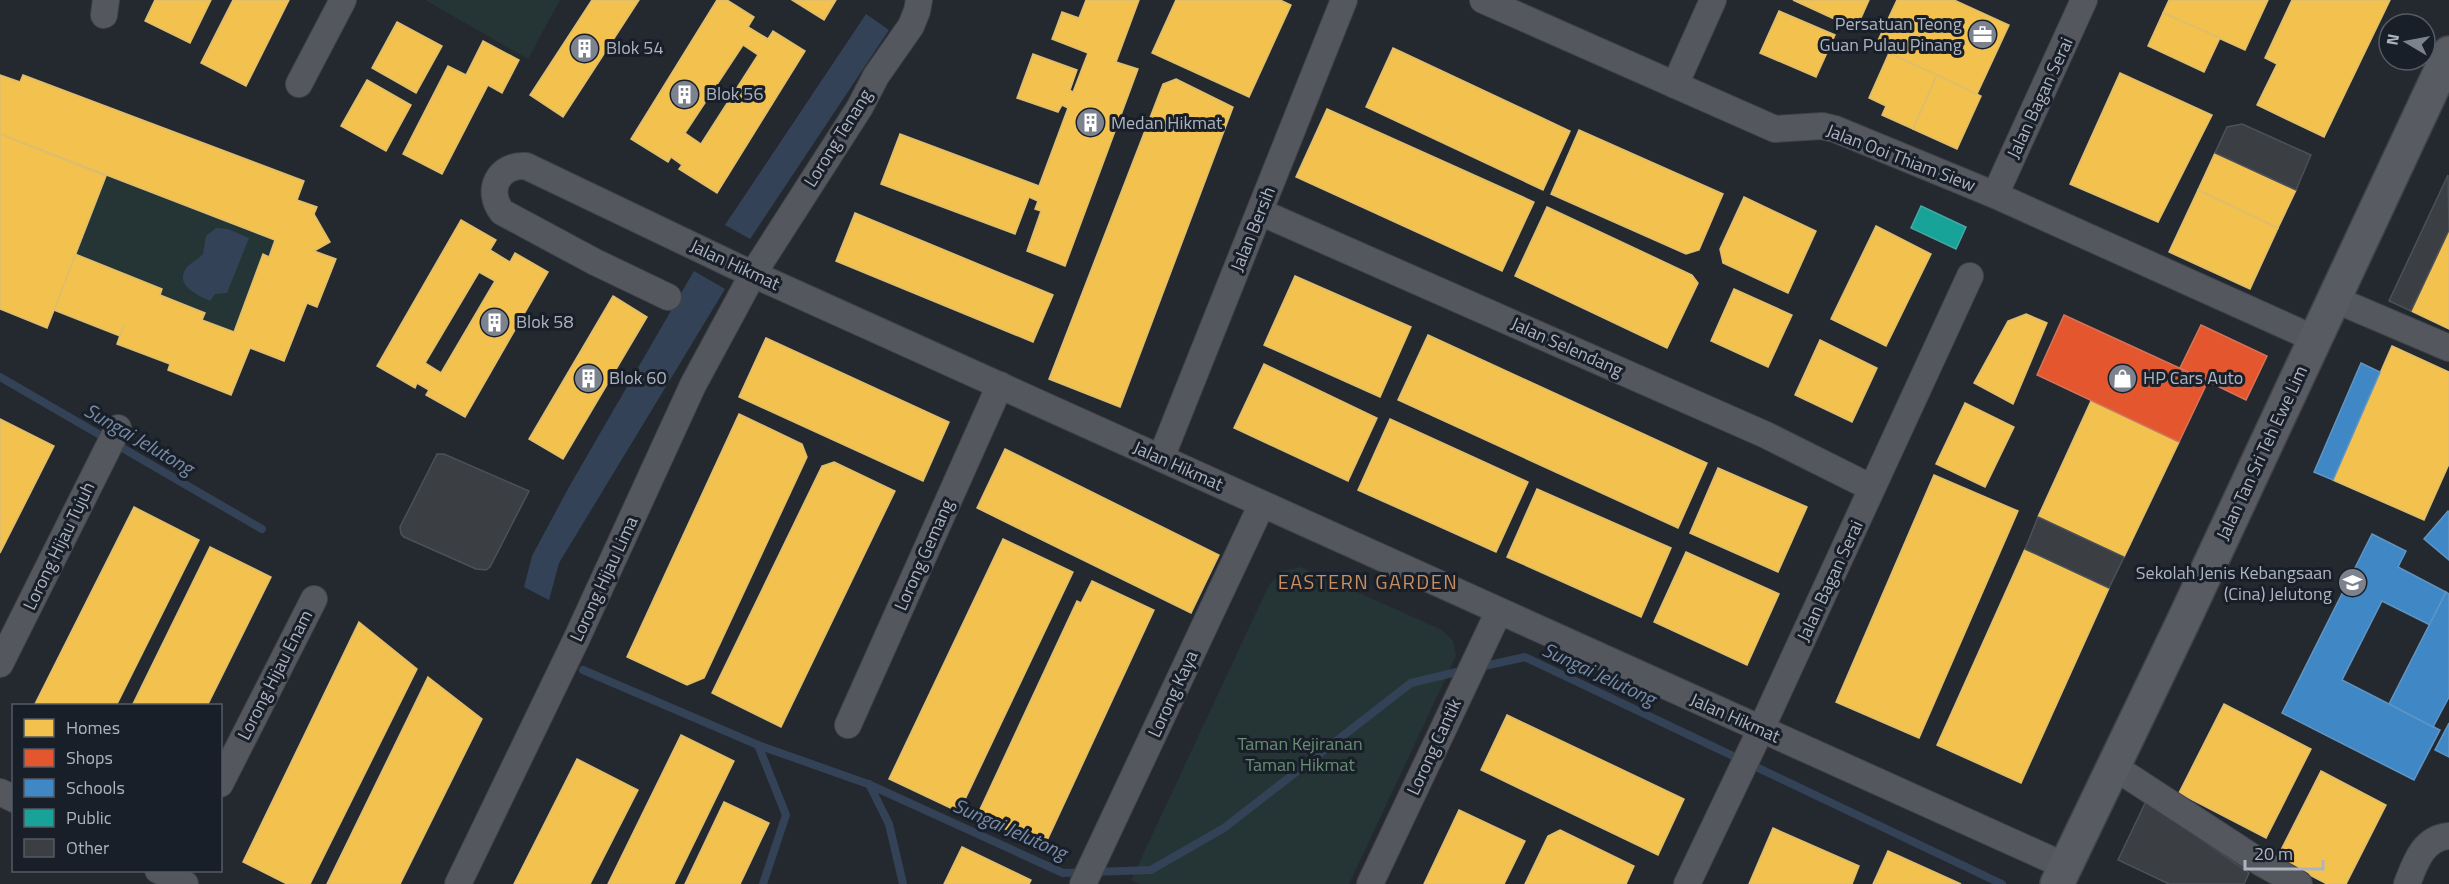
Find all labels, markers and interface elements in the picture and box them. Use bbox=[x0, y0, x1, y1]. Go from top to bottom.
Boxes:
place label: Persatuan Teong Guan Pulau Pinang bbox=[1820, 10, 1962, 58]
north arrow bbox=[2377, 12, 2437, 72]
office icon: Persatuan Teong Guan Pulau Pinang bbox=[1967, 18, 1999, 50]
building icon: Blok 54 bbox=[569, 32, 601, 64]
text: N bbox=[2379, 32, 2405, 47]
street label: Jalan Bagan Serai bbox=[2000, 33, 2079, 163]
place label: Blok 54 bbox=[606, 34, 664, 61]
building icon: Blok 56 bbox=[669, 78, 701, 110]
place label: Blok 56 bbox=[706, 80, 764, 107]
street label: Lorong Tenang bbox=[797, 84, 878, 192]
building icon: Medan Hikmat bbox=[1074, 107, 1106, 139]
place label: Medan Hikmat bbox=[1111, 109, 1223, 136]
street label: Jalan Ooi Thiam Siew bbox=[1823, 117, 1980, 199]
street label: Jalan Bersih bbox=[1223, 182, 1282, 275]
street label: Jalan Hikmat bbox=[686, 232, 785, 297]
building icon: Blok 58 bbox=[479, 306, 511, 338]
place label: Blok 58 bbox=[516, 308, 574, 335]
street label: Jalan Selendang bbox=[1507, 310, 1628, 383]
street label: Jalan Tan Sri Teh Ewe Lim bbox=[2209, 361, 2314, 545]
building icon: Blok 60 bbox=[572, 362, 604, 394]
shop icon: HP Cars Auto bbox=[2106, 362, 2138, 394]
place label: Blok 60 bbox=[609, 364, 667, 391]
place label: HP Cars Auto bbox=[2143, 364, 2243, 391]
water label: Sungai Jelutong bbox=[79, 395, 202, 484]
street label: Jalan Hikmat bbox=[1129, 434, 1228, 498]
street label: Lorong Hijau Tujuh bbox=[16, 477, 101, 614]
street label: Lorong Gemang bbox=[887, 495, 960, 615]
street label: Lorong Hijau Lima bbox=[563, 512, 644, 646]
street label: Jalan Bagan Serai bbox=[1790, 516, 1869, 646]
place label: Sekolah Jenis Kebangsaan (Cina) Jelutong bbox=[2136, 559, 2332, 607]
district label: EASTERN GARDEN bbox=[1278, 566, 1458, 597]
school or university icon: Sekolah Jenis Kebangsaan (Cina) Jelutong bbox=[2337, 567, 2369, 599]
street label: Lorong Hijau Enam bbox=[230, 605, 319, 744]
water label: Sungai Jelutong bbox=[1537, 634, 1663, 714]
street label: Lorong Kaya bbox=[1141, 646, 1204, 742]
street label: Jalan Hikmat bbox=[1686, 686, 1785, 750]
street label: Lorong Cantik bbox=[1399, 694, 1468, 800]
legend bbox=[12, 704, 222, 872]
text: Homes bbox=[66, 714, 120, 741]
park label: Taman Kejiranan Taman Hikmat bbox=[1237, 730, 1363, 778]
text: Shops bbox=[66, 744, 113, 771]
text: Schools bbox=[66, 774, 125, 801]
water label: Sungai Jelutong bbox=[948, 790, 1075, 869]
text: Public bbox=[66, 804, 112, 831]
scale bar bbox=[2245, 833, 2323, 871]
text: Other bbox=[66, 834, 109, 861]
text: 20 m bbox=[2254, 840, 2293, 867]

